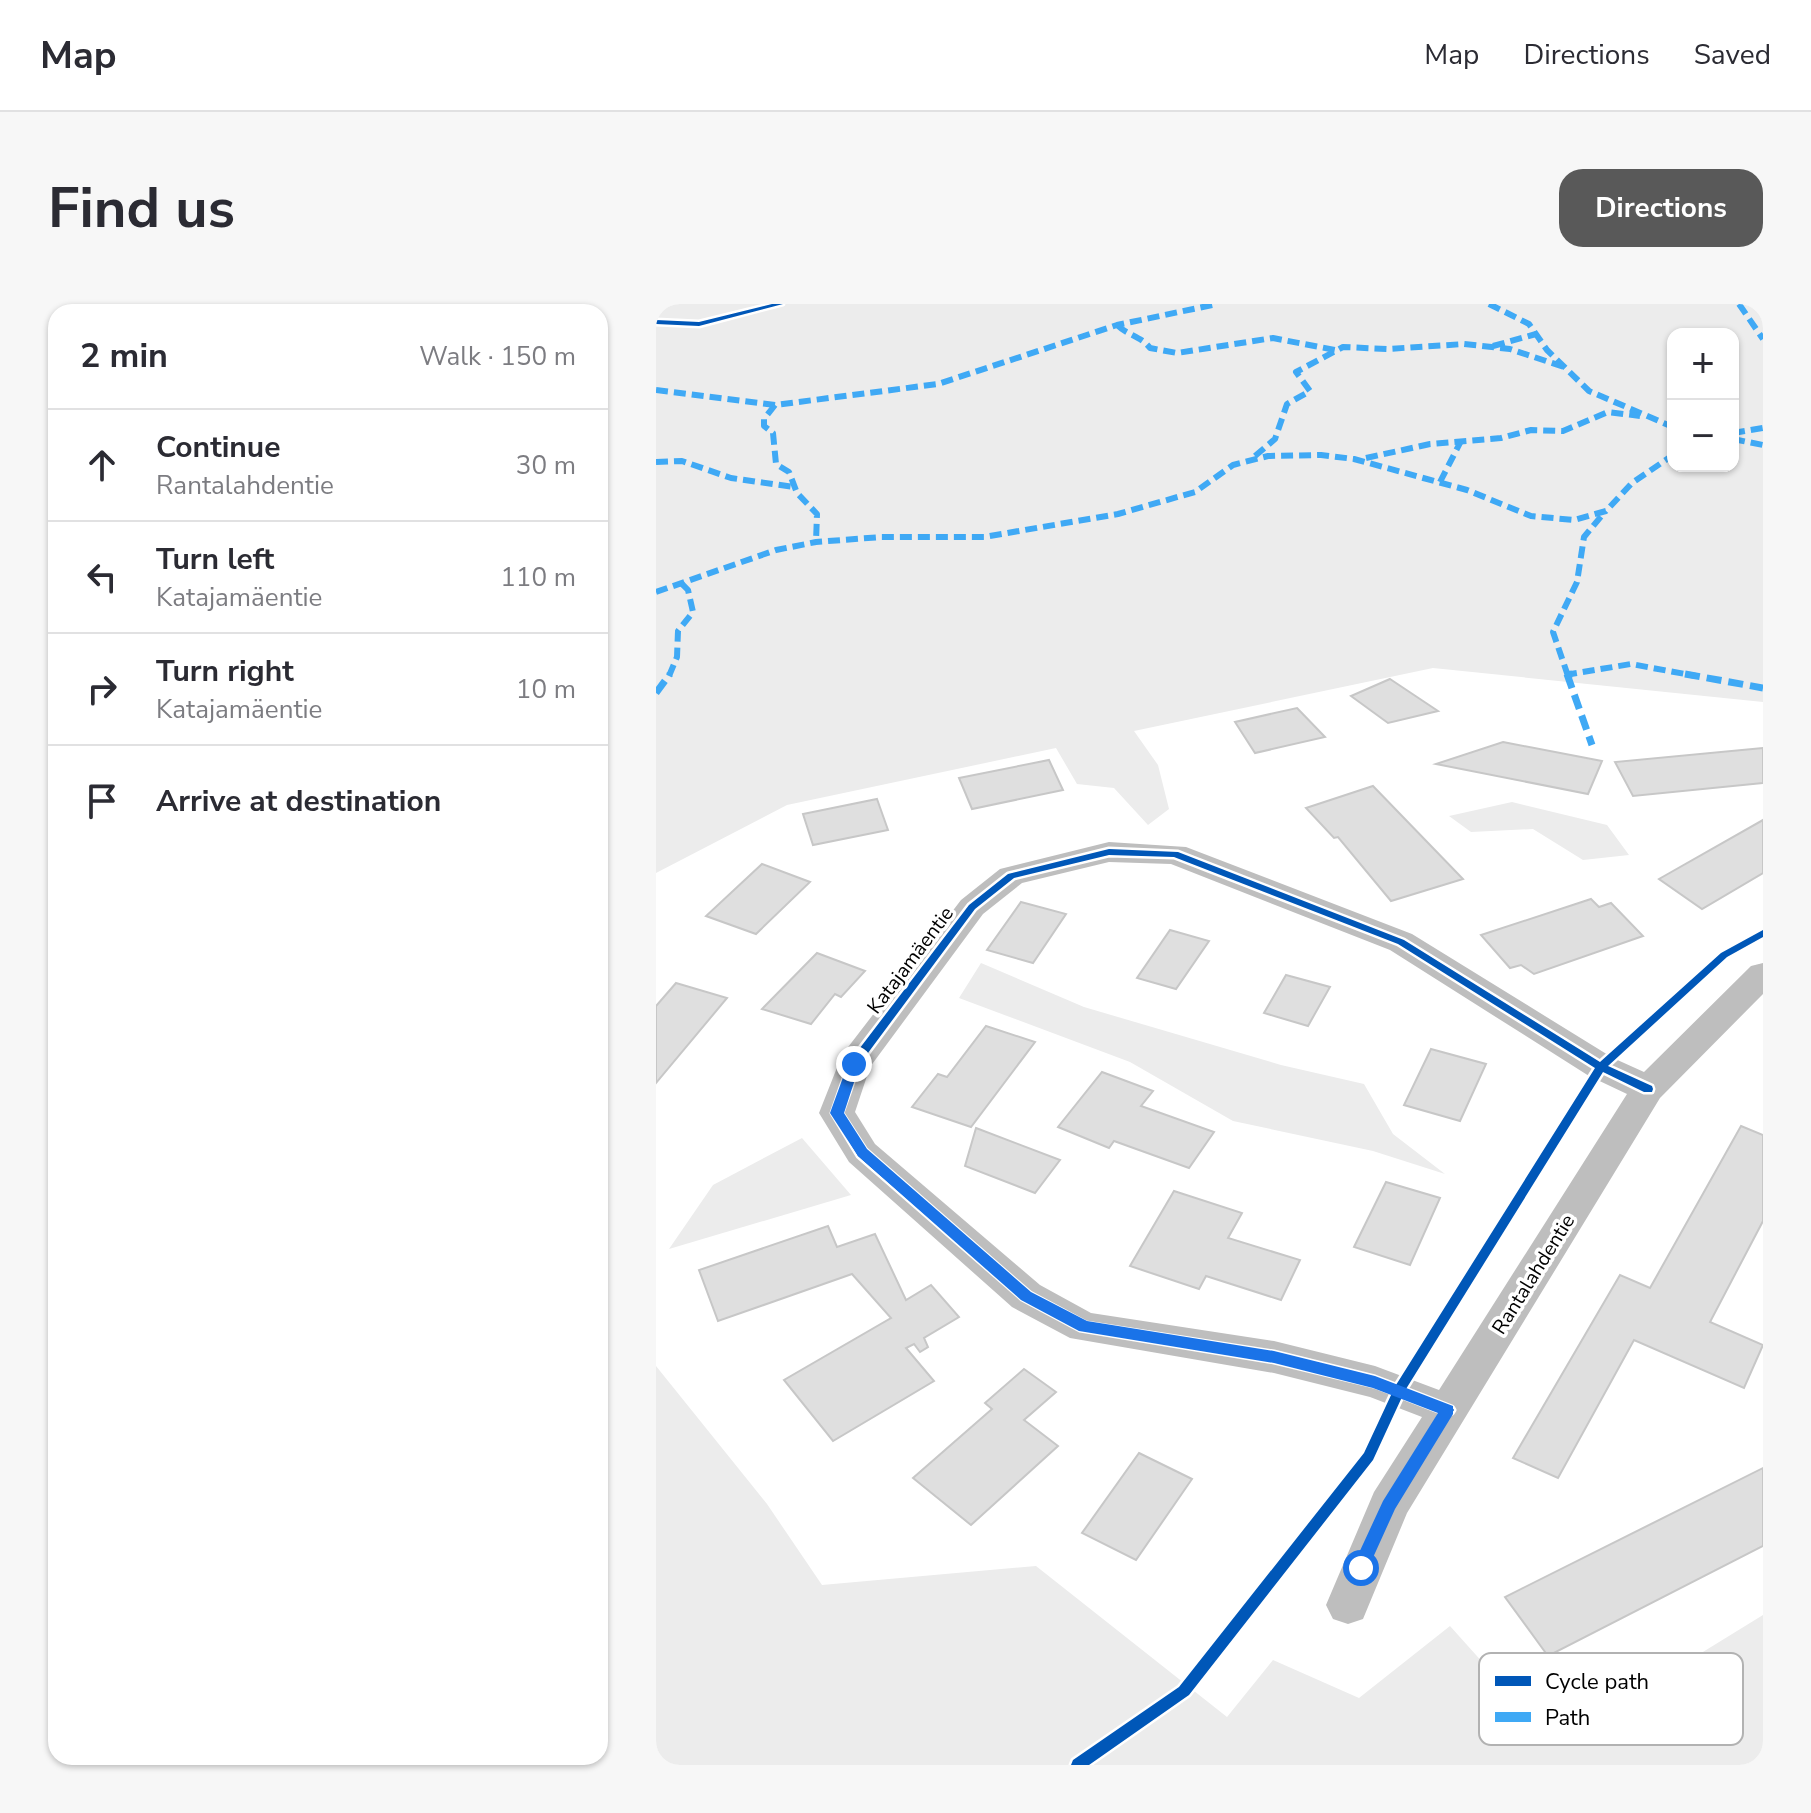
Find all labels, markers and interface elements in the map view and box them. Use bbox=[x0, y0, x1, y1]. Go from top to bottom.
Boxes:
text: Map bbox=[40, 30, 117, 81]
text: Map bbox=[1424, 36, 1479, 74]
text: Directions bbox=[1523, 36, 1650, 74]
text: Saved bbox=[1694, 36, 1771, 74]
button: Directions bbox=[1559, 169, 1763, 247]
text: Find us bbox=[48, 170, 235, 247]
map controls bbox=[1667, 328, 1739, 472]
button: + bbox=[1667, 328, 1739, 400]
text: 2 min bbox=[80, 333, 168, 379]
text: Walk · 150 m bbox=[419, 339, 576, 374]
button: − bbox=[1667, 400, 1739, 472]
text: Continue bbox=[156, 427, 281, 468]
icon: ahead bbox=[80, 443, 124, 487]
text: 30 m bbox=[516, 448, 576, 483]
text: Rantalahdentie bbox=[156, 468, 334, 503]
text: Turn left bbox=[156, 539, 274, 580]
icon: left bbox=[80, 555, 124, 599]
text: 110 m bbox=[500, 560, 576, 595]
text: Katajamäentie bbox=[156, 580, 322, 615]
text: Turn right bbox=[156, 651, 294, 692]
icon: right bbox=[80, 667, 124, 711]
text: 10 m bbox=[516, 672, 576, 707]
text: Katajamäentie bbox=[156, 692, 322, 727]
icon: arrive bbox=[80, 779, 124, 823]
text: Arrive at destination bbox=[156, 781, 441, 822]
street label: Katajamäentie bbox=[861, 901, 960, 1020]
route end bbox=[836, 1046, 872, 1082]
street label: Rantalahdentie bbox=[1486, 1209, 1581, 1339]
route start bbox=[1343, 1550, 1379, 1586]
legend bbox=[1479, 1653, 1743, 1745]
text: Cycle path bbox=[1545, 1667, 1649, 1697]
text: Path bbox=[1545, 1703, 1590, 1733]

